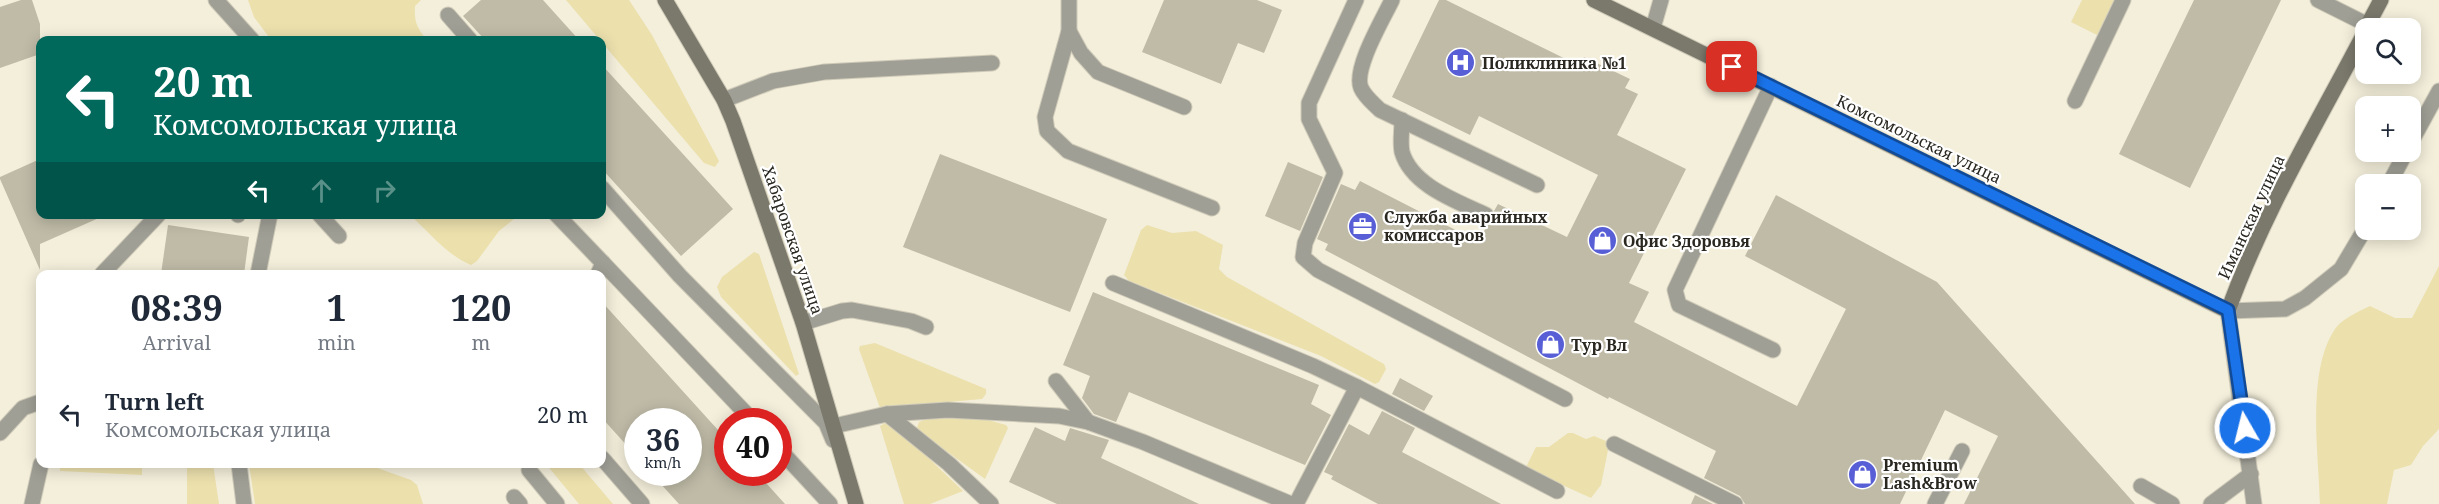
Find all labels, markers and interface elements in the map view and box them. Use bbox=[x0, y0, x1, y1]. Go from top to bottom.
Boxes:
map controls bbox=[2355, 18, 2421, 240]
button: search bbox=[2355, 18, 2421, 84]
pin bbox=[1706, 41, 1757, 92]
hospital icon: Поликлиника №1 bbox=[1445, 47, 1477, 79]
icon: arrive bbox=[1715, 50, 1748, 83]
text: 20 m bbox=[153, 52, 253, 109]
place label: Поликлиника №1 bbox=[1482, 52, 1627, 74]
icon: left bbox=[54, 60, 132, 138]
street label: Комсомольская улица bbox=[1833, 89, 2005, 189]
button: + bbox=[2355, 96, 2421, 162]
text: Комсомольская улица bbox=[153, 106, 458, 143]
street label: Иманская улица bbox=[2212, 151, 2290, 283]
street label: Хабаровская улица bbox=[757, 163, 829, 317]
icon: left bbox=[242, 174, 275, 207]
icon: ahead bbox=[305, 174, 338, 207]
icon: right bbox=[368, 174, 401, 207]
button: − bbox=[2355, 174, 2421, 240]
place label: Служба аварийных комиссаров bbox=[1384, 206, 1548, 246]
office icon: Служба аварийных комиссаров bbox=[1347, 210, 1379, 242]
shop icon: Офис Здоровья bbox=[1586, 225, 1618, 257]
place label: Офис Здоровья bbox=[1623, 230, 1750, 252]
text: 08:39 bbox=[131, 283, 223, 332]
text: 1 bbox=[326, 283, 347, 332]
text: 120 bbox=[450, 283, 511, 332]
text: Arrival bbox=[143, 329, 211, 356]
text: min bbox=[318, 329, 356, 356]
text: m bbox=[471, 329, 490, 356]
shop icon: Тур Вл bbox=[1534, 329, 1566, 361]
place label: Тур Вл bbox=[1571, 334, 1627, 356]
text: Turn left bbox=[105, 386, 204, 416]
position arrow bbox=[2213, 396, 2277, 460]
icon: left bbox=[54, 398, 87, 431]
text: 20 m bbox=[537, 399, 588, 429]
speed limit sign: 40 bbox=[714, 408, 792, 486]
text: Комсомольская улица bbox=[105, 416, 331, 443]
text: 36 bbox=[646, 419, 680, 460]
text: km/h bbox=[645, 452, 681, 472]
place label: Premium Lash&Brow bbox=[1883, 454, 1977, 494]
shop icon: Premium Lash&Brow bbox=[1846, 458, 1878, 490]

